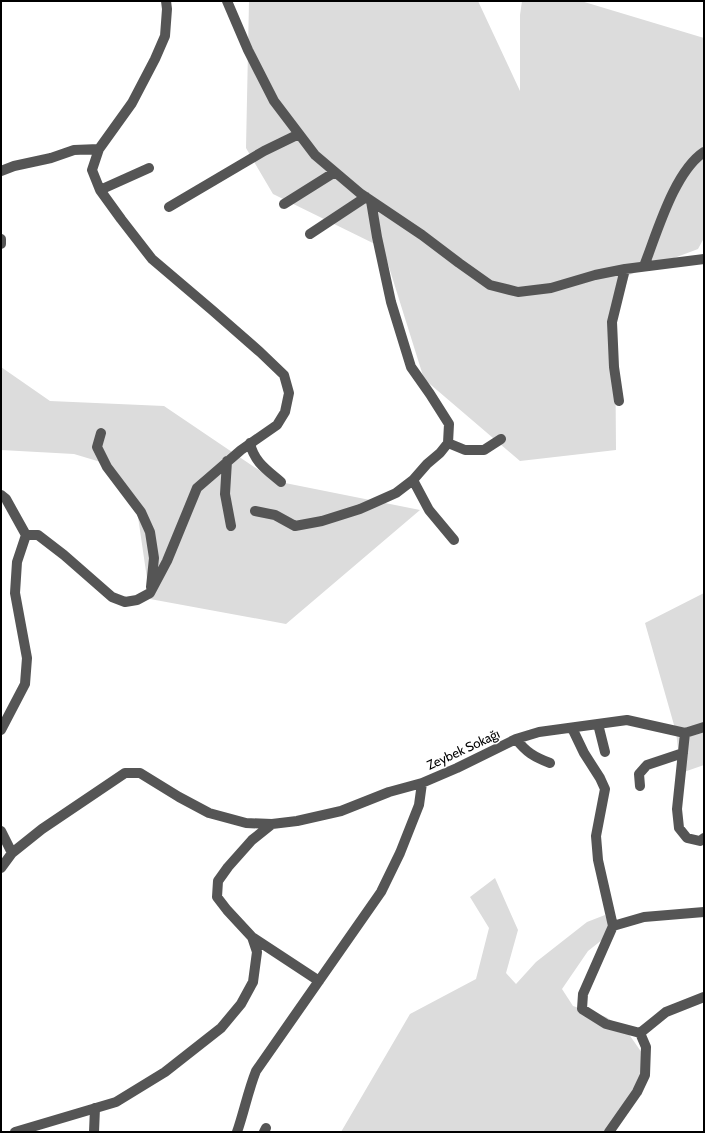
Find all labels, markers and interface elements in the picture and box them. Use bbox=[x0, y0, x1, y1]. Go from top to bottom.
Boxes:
street label: Zeybek Sokağı bbox=[424, 725, 502, 773]

